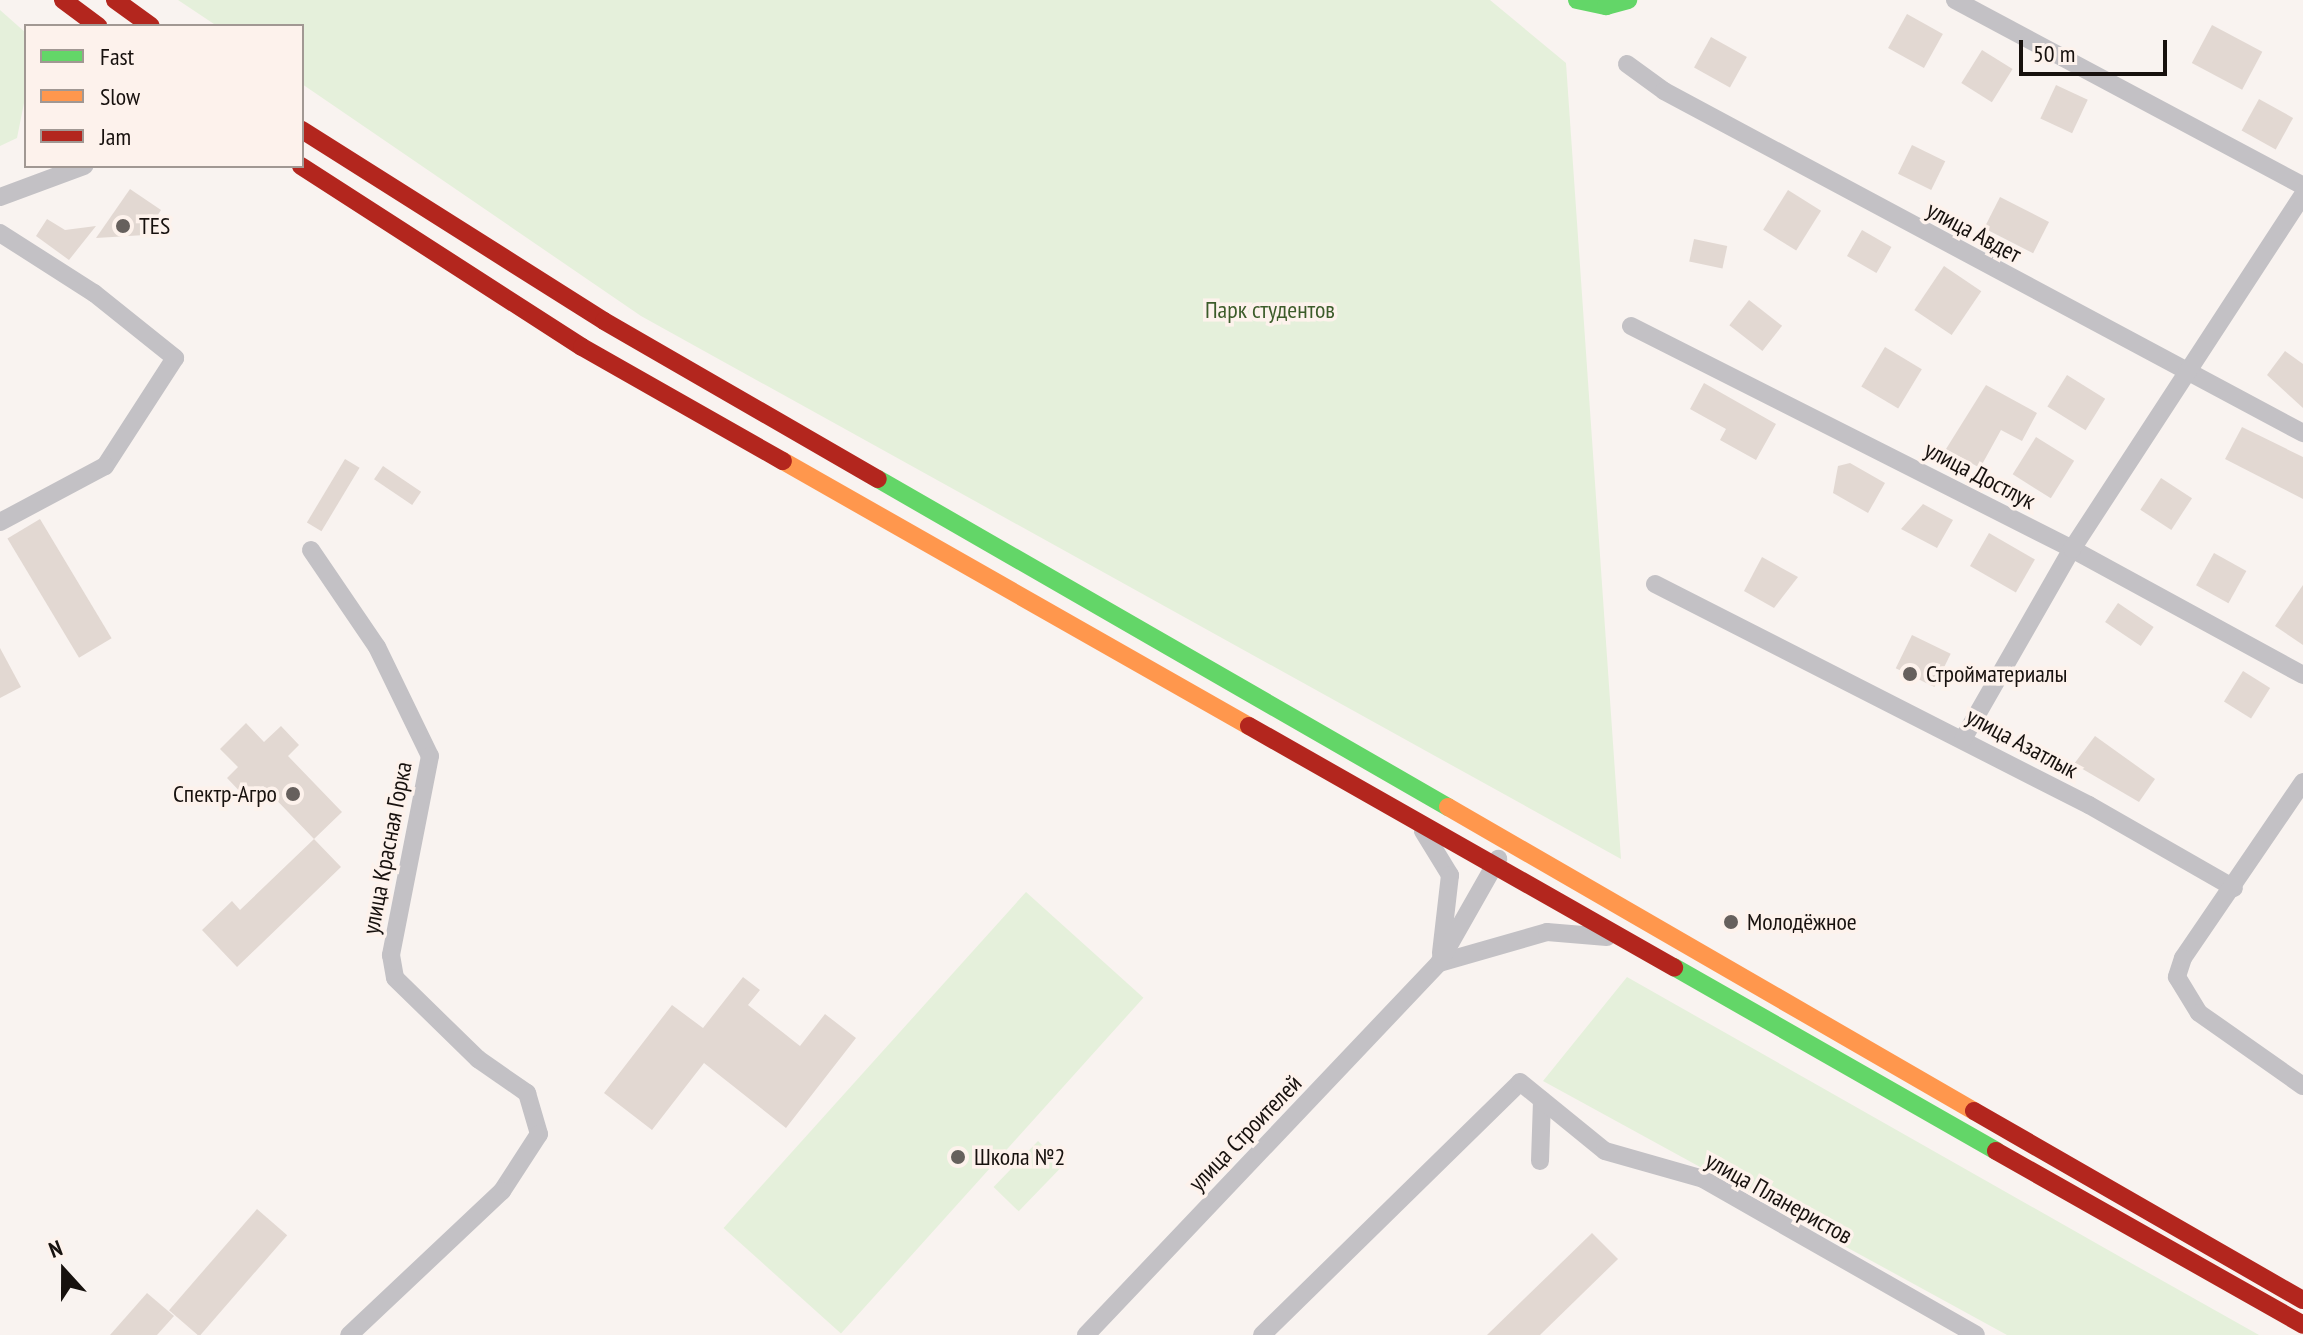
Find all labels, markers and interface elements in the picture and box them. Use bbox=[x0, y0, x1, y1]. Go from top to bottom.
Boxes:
legend bbox=[24, 24, 304, 168]
scale bar bbox=[2023, 24, 2171, 74]
text: 50 m bbox=[2033, 38, 2075, 69]
text: Fast bbox=[100, 41, 134, 72]
text: Slow bbox=[100, 81, 140, 112]
text: Jam bbox=[100, 121, 131, 152]
street label: улица Авдет bbox=[1922, 195, 2026, 269]
place label: TES bbox=[139, 212, 170, 240]
marker: TES bbox=[114, 217, 132, 235]
park label: Парк студентов bbox=[1205, 296, 1335, 324]
street label: улица Достлук bbox=[1920, 435, 2040, 515]
place label: Стройматериалы bbox=[1926, 660, 2067, 688]
marker: Стройматериалы bbox=[1901, 665, 1919, 683]
street label: улица Азатлык bbox=[1961, 701, 2083, 785]
street label: улица Красная Горка bbox=[356, 759, 418, 937]
place label: Спектр-Агро bbox=[173, 780, 277, 808]
marker: Спектр-Агро bbox=[284, 785, 302, 803]
place label: Молодёжное bbox=[1747, 908, 1857, 936]
marker: Молодёжное bbox=[1722, 913, 1740, 931]
street label: улица Строителей bbox=[1182, 1069, 1308, 1197]
place label: Школа №2 bbox=[974, 1143, 1065, 1171]
street label: улица Планеристов bbox=[1701, 1146, 1857, 1250]
marker: Школа №2 bbox=[949, 1148, 967, 1166]
north arrow bbox=[24, 1231, 104, 1311]
text: N bbox=[45, 1233, 66, 1264]

